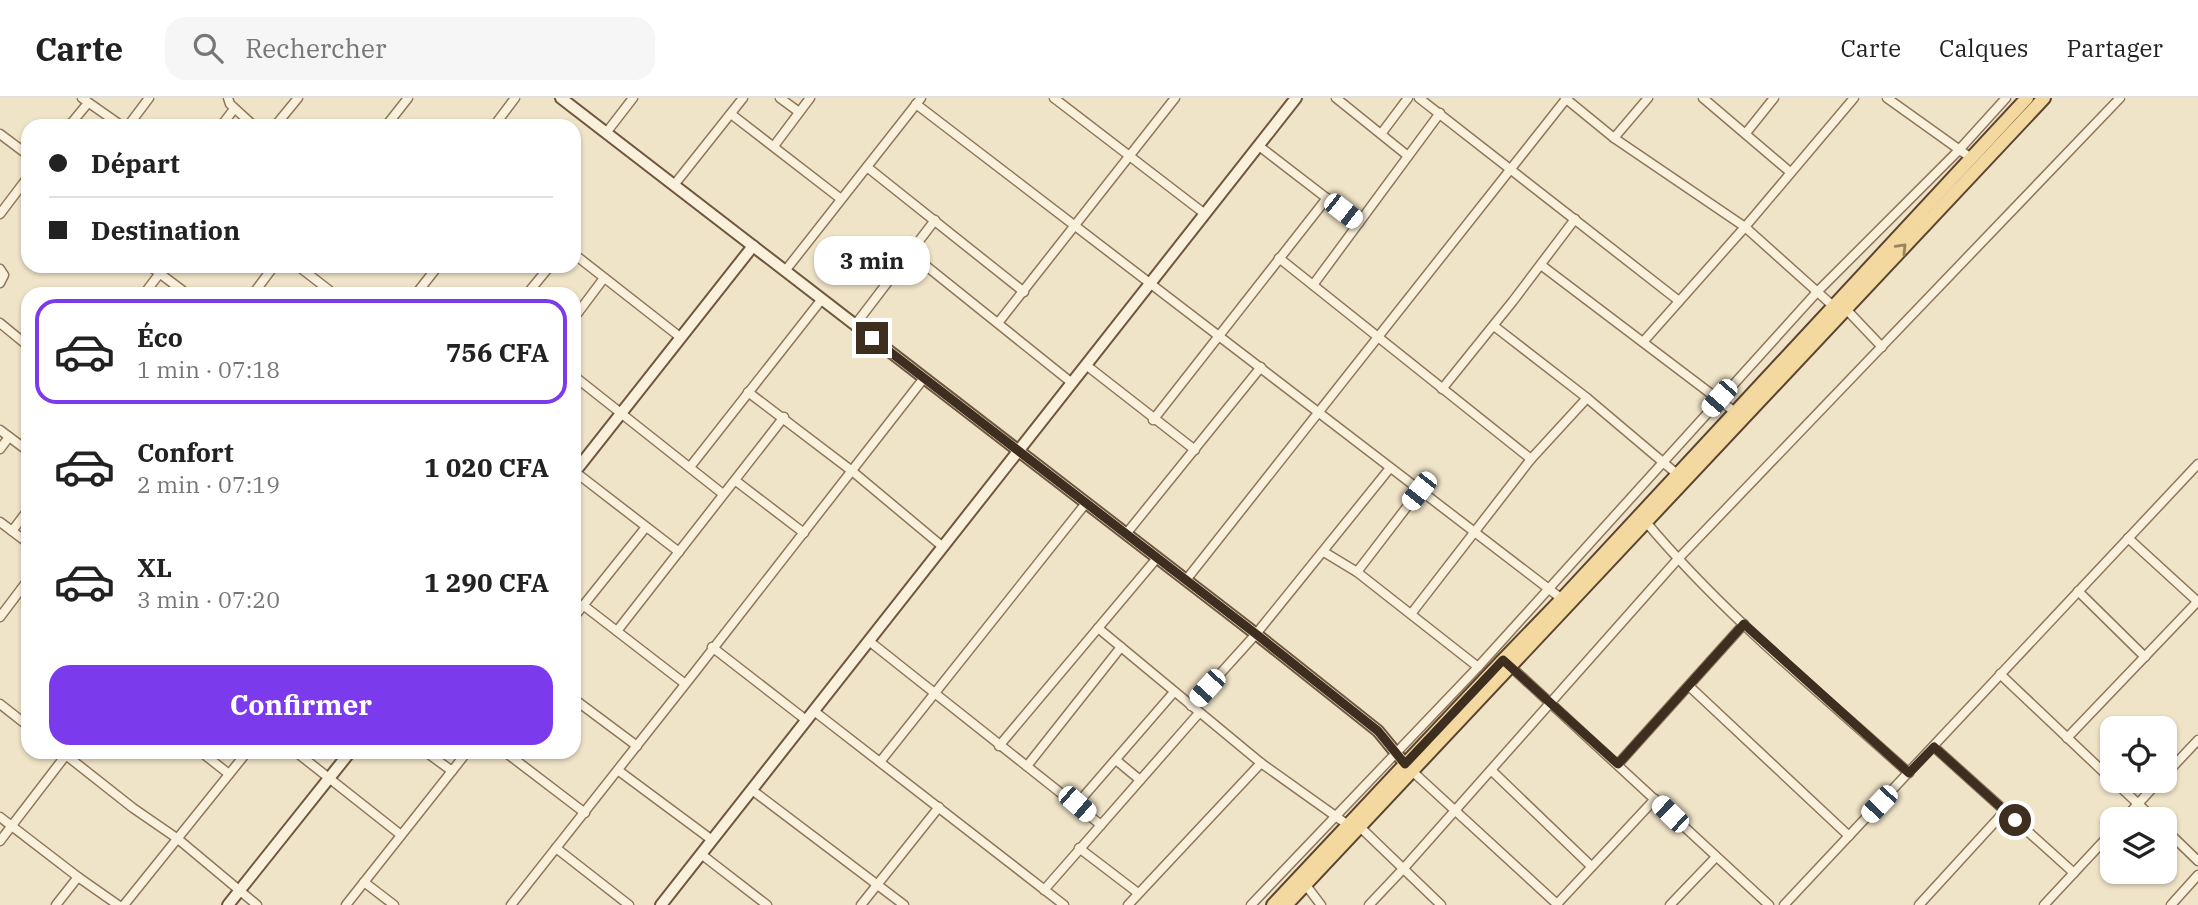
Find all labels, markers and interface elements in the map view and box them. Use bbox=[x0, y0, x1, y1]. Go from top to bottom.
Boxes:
search box bbox=[165, 17, 655, 80]
text: Carte bbox=[35, 27, 123, 70]
icon: search bbox=[189, 29, 227, 67]
text: Rechercher bbox=[245, 31, 386, 65]
text: Carte bbox=[1840, 32, 1901, 64]
text: Calques bbox=[1939, 32, 2029, 64]
text: Partager bbox=[2067, 32, 2163, 64]
text: Départ bbox=[91, 146, 180, 180]
car bbox=[1320, 190, 1367, 232]
text: Destination bbox=[91, 213, 240, 247]
callout: 3 min bbox=[814, 236, 930, 286]
one-way arrow bbox=[1894, 243, 1907, 256]
text: 3 min bbox=[840, 245, 904, 275]
icon: car bbox=[53, 320, 116, 383]
text: Éco bbox=[137, 320, 183, 354]
route end bbox=[856, 322, 888, 354]
text: 756 CFA bbox=[446, 335, 549, 369]
text: 1 min · 07:18 bbox=[137, 354, 280, 384]
car bbox=[1698, 375, 1741, 421]
icon: car bbox=[53, 435, 116, 498]
text: Confort bbox=[137, 435, 234, 469]
text: 1 020 CFA bbox=[424, 450, 549, 484]
car bbox=[1398, 468, 1441, 514]
text: 2 min · 07:19 bbox=[137, 469, 280, 499]
icon: car bbox=[53, 550, 116, 613]
text: XL bbox=[137, 550, 172, 584]
text: 1 290 CFA bbox=[424, 565, 549, 599]
text: 3 min · 07:20 bbox=[137, 584, 280, 614]
button: Confirmer bbox=[49, 665, 553, 745]
car bbox=[1186, 665, 1229, 711]
map controls bbox=[2100, 716, 2177, 884]
button: locate bbox=[2100, 716, 2177, 793]
car bbox=[1857, 781, 1902, 827]
car bbox=[1055, 782, 1100, 826]
car bbox=[1648, 792, 1693, 836]
route start bbox=[1999, 804, 2031, 836]
button: layers bbox=[2100, 807, 2177, 884]

